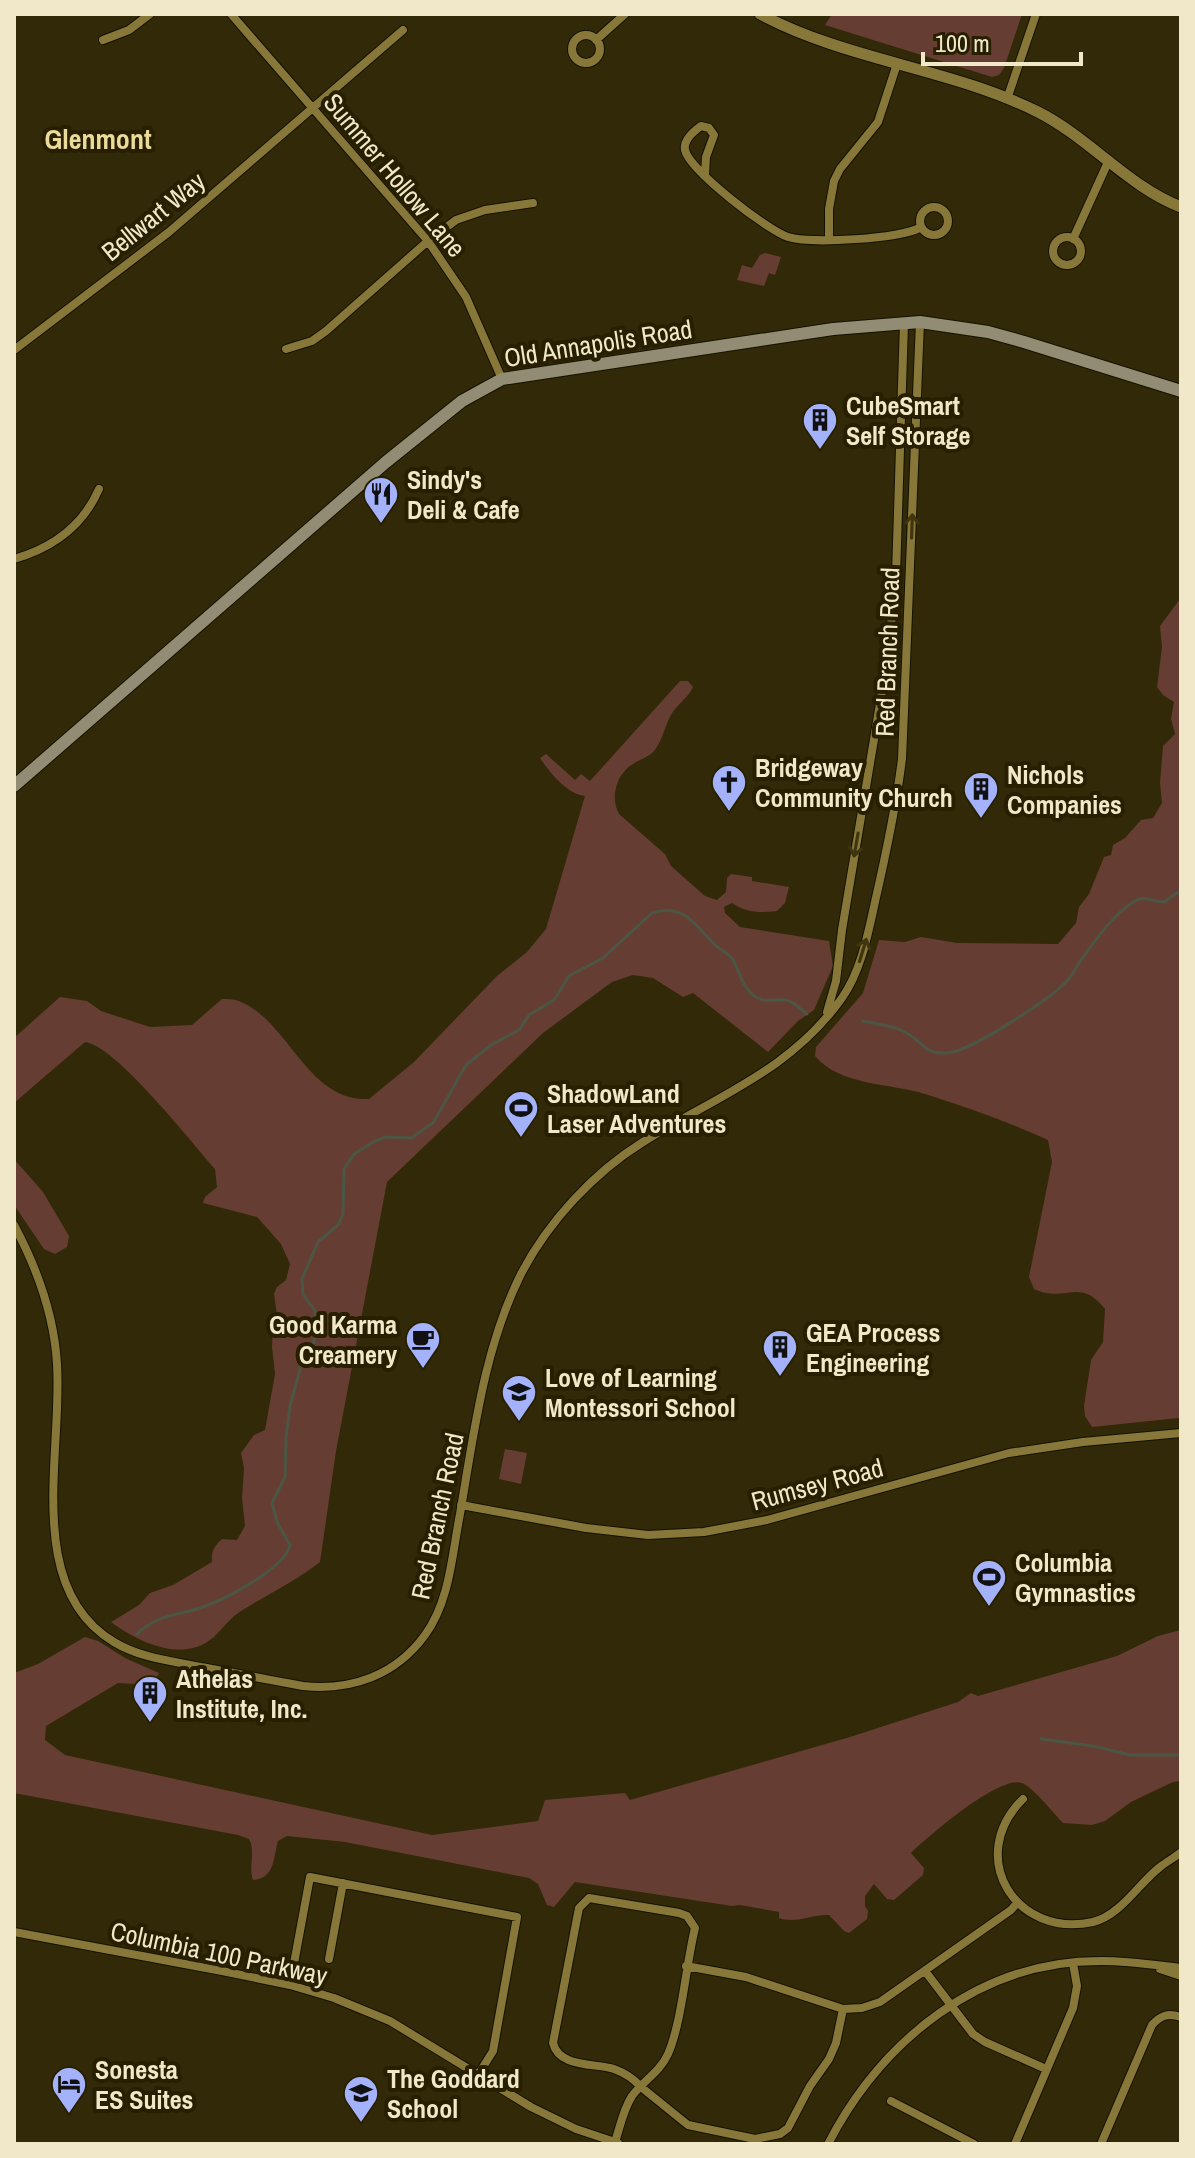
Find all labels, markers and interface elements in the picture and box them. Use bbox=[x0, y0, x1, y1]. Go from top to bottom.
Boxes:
scale bar bbox=[923, 16, 1081, 66]
text: 100 m bbox=[935, 27, 990, 59]
street label: Summer Hollow Lane bbox=[316, 86, 474, 264]
district label: Glenmont bbox=[44, 120, 152, 158]
street label: Bellwart Way bbox=[94, 163, 212, 268]
street label: Old Annapolis Road bbox=[502, 311, 694, 375]
place label: CubeSmart Self Storage bbox=[846, 388, 970, 453]
building icon: CubeSmart Self Storage bbox=[801, 401, 839, 451]
place label: Sindy's Deli & Cafe bbox=[407, 462, 520, 527]
restaurant icon: Sindy's Deli & Cafe bbox=[362, 475, 400, 525]
one-way arrow bbox=[905, 513, 920, 540]
street label: Red Branch Road bbox=[867, 567, 907, 737]
place label: Bridgeway Community Church bbox=[755, 750, 953, 815]
place label: Nichols Companies bbox=[1007, 757, 1122, 822]
church icon: Bridgeway Community Church bbox=[710, 763, 748, 813]
building icon: Nichols Companies bbox=[962, 770, 1000, 820]
one-way arrow bbox=[848, 832, 863, 858]
one-way arrow bbox=[856, 937, 871, 963]
place label: ShadowLand Laser Adventures bbox=[547, 1076, 726, 1141]
sports icon: ShadowLand Laser Adventures bbox=[502, 1089, 540, 1139]
place label: Good Karma Creamery bbox=[269, 1307, 397, 1372]
place label: GEA Process Engineering bbox=[806, 1315, 940, 1380]
cafe icon: Good Karma Creamery bbox=[404, 1320, 442, 1370]
building icon: GEA Process Engineering bbox=[761, 1328, 799, 1378]
place label: Love of Learning Montessori School bbox=[545, 1360, 736, 1425]
school or university icon: Love of Learning Montessori School bbox=[500, 1373, 538, 1423]
street label: Red Branch Road bbox=[402, 1429, 472, 1603]
street label: Rumsey Road bbox=[747, 1450, 887, 1518]
place label: Columbia Gymnastics bbox=[1015, 1545, 1136, 1610]
sports icon: Columbia Gymnastics bbox=[970, 1558, 1008, 1608]
place label: Athelas Institute, Inc. bbox=[176, 1661, 308, 1726]
building icon: Athelas Institute, Inc. bbox=[131, 1674, 169, 1724]
street label: Columbia 100 Parkway bbox=[108, 1913, 331, 1993]
place label: Sonesta ES Suites bbox=[95, 2052, 193, 2117]
place label: The Goddard School bbox=[387, 2061, 520, 2126]
hotel icon: Sonesta ES Suites bbox=[50, 2065, 88, 2115]
school or university icon: The Goddard School bbox=[342, 2074, 380, 2124]

